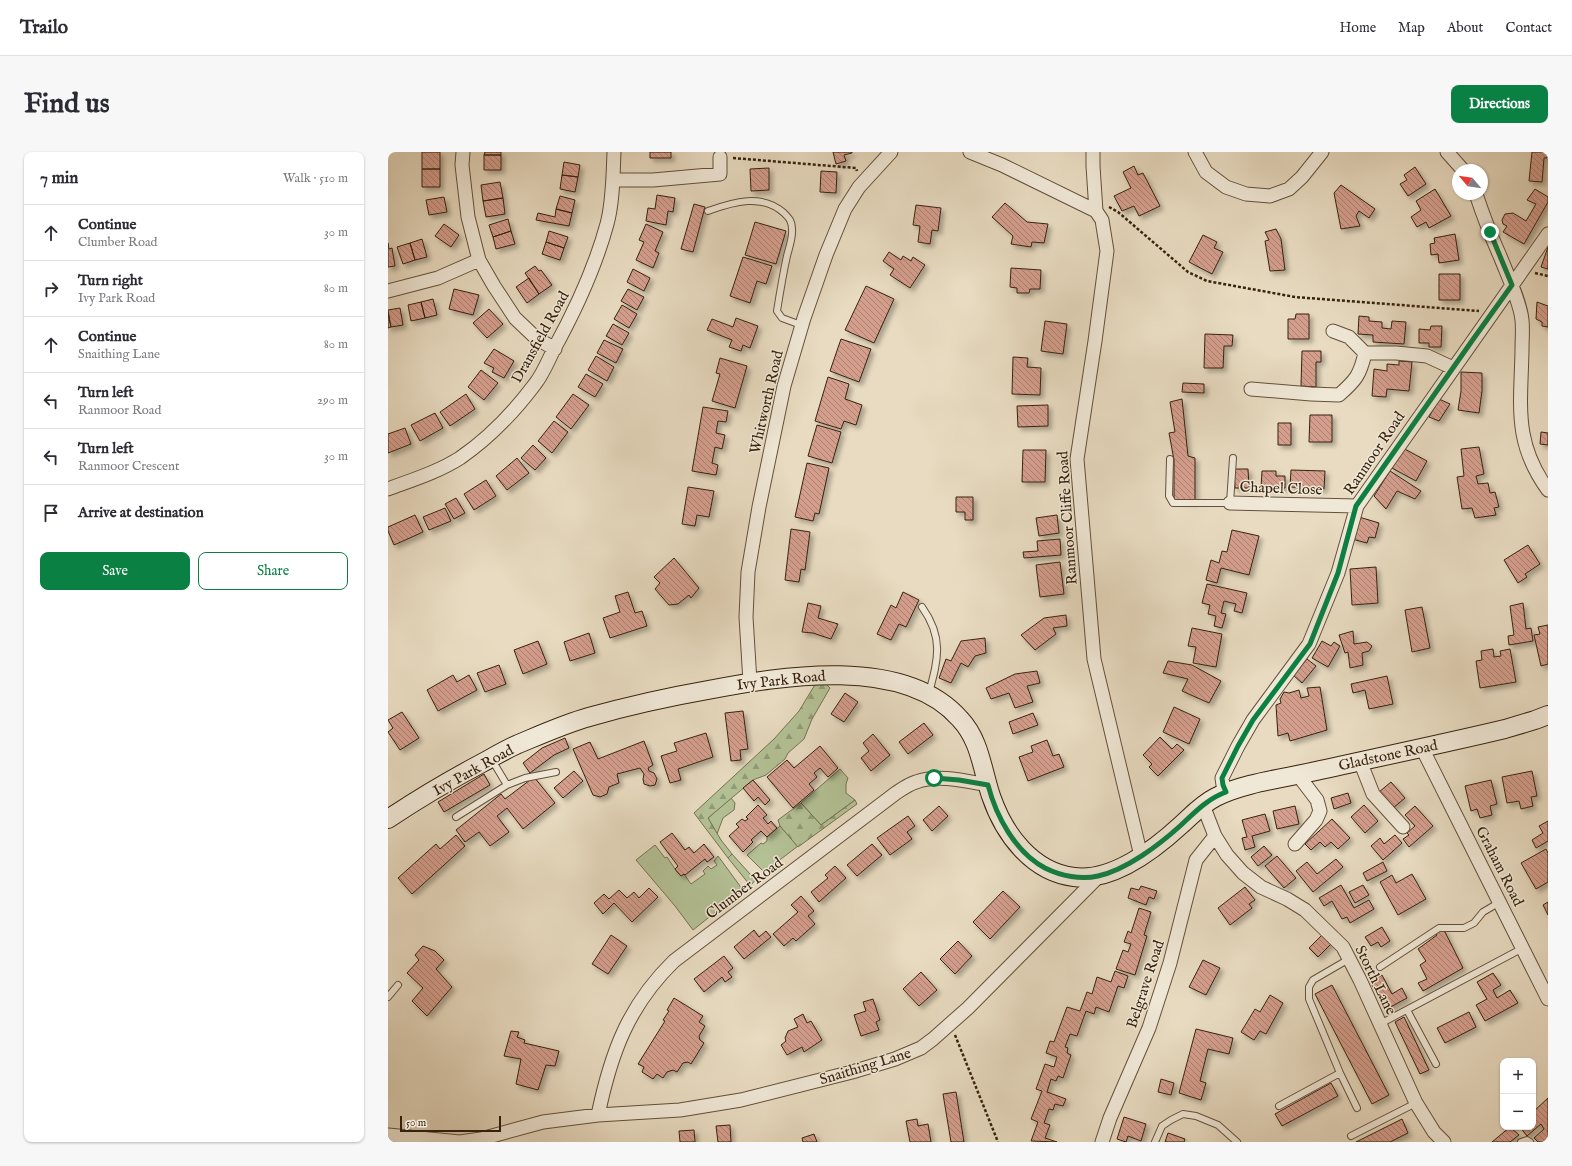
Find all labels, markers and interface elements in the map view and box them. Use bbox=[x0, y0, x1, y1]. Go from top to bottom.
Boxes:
text: Trailo bbox=[20, 16, 68, 40]
text: Home bbox=[1340, 19, 1376, 37]
text: Map bbox=[1398, 19, 1425, 37]
text: About bbox=[1447, 19, 1483, 37]
text: Contact bbox=[1505, 19, 1552, 37]
button: Directions bbox=[1451, 85, 1548, 123]
text: Find us bbox=[24, 87, 110, 122]
north arrow bbox=[1452, 164, 1488, 200]
text: 7 min bbox=[40, 168, 78, 189]
text: Walk · 510 m bbox=[283, 170, 348, 187]
text: Continue bbox=[78, 215, 136, 234]
icon: ahead bbox=[40, 222, 62, 244]
route end bbox=[1481, 223, 1499, 241]
text: 30 m bbox=[324, 224, 348, 241]
text: Clumber Road bbox=[78, 234, 157, 251]
text: Turn right bbox=[78, 271, 143, 290]
icon: right bbox=[40, 278, 62, 300]
text: 80 m bbox=[324, 280, 348, 297]
street label: Dransfield Road bbox=[507, 287, 574, 387]
text: Ivy Park Road bbox=[78, 290, 155, 307]
text: Continue bbox=[78, 327, 136, 346]
icon: ahead bbox=[40, 334, 62, 356]
text: 80 m bbox=[324, 336, 348, 353]
text: Snaithing Lane bbox=[78, 346, 160, 363]
street label: Whitworth Road bbox=[745, 348, 788, 456]
text: Turn left bbox=[78, 383, 134, 402]
icon: left bbox=[40, 390, 62, 412]
text: 290 m bbox=[317, 392, 348, 409]
text: Ranmoor Road bbox=[78, 402, 161, 419]
street label: Ranmoor Road bbox=[1340, 407, 1410, 498]
text: Turn left bbox=[78, 439, 134, 458]
icon: left bbox=[40, 446, 62, 468]
text: 30 m bbox=[324, 448, 348, 465]
street label: Ranmoor Cliffe Road bbox=[1053, 449, 1082, 586]
text: Ranmoor Crescent bbox=[78, 458, 179, 475]
street label: Chapel Close bbox=[1239, 478, 1323, 499]
icon: arrive bbox=[40, 502, 62, 524]
text: Arrive at destination bbox=[78, 503, 204, 522]
button: Save bbox=[40, 552, 190, 590]
button: Share bbox=[198, 552, 348, 590]
street label: Ivy Park Road bbox=[736, 666, 827, 695]
street label: Gladstone Road bbox=[1337, 735, 1440, 775]
street label: Ivy Park Road bbox=[430, 740, 518, 800]
route start bbox=[925, 769, 943, 787]
street label: Graham Road bbox=[1471, 823, 1528, 910]
street label: Clumber Road bbox=[702, 853, 787, 924]
street label: Belgrave Road bbox=[1122, 937, 1169, 1031]
street label: Storth Lane bbox=[1351, 942, 1401, 1018]
street label: Snaithing Lane bbox=[817, 1044, 913, 1089]
map controls bbox=[1500, 1058, 1536, 1130]
button: + bbox=[1500, 1058, 1536, 1094]
button: − bbox=[1500, 1094, 1536, 1130]
scale bar bbox=[400, 1114, 501, 1133]
text: 50 m bbox=[406, 1116, 426, 1130]

